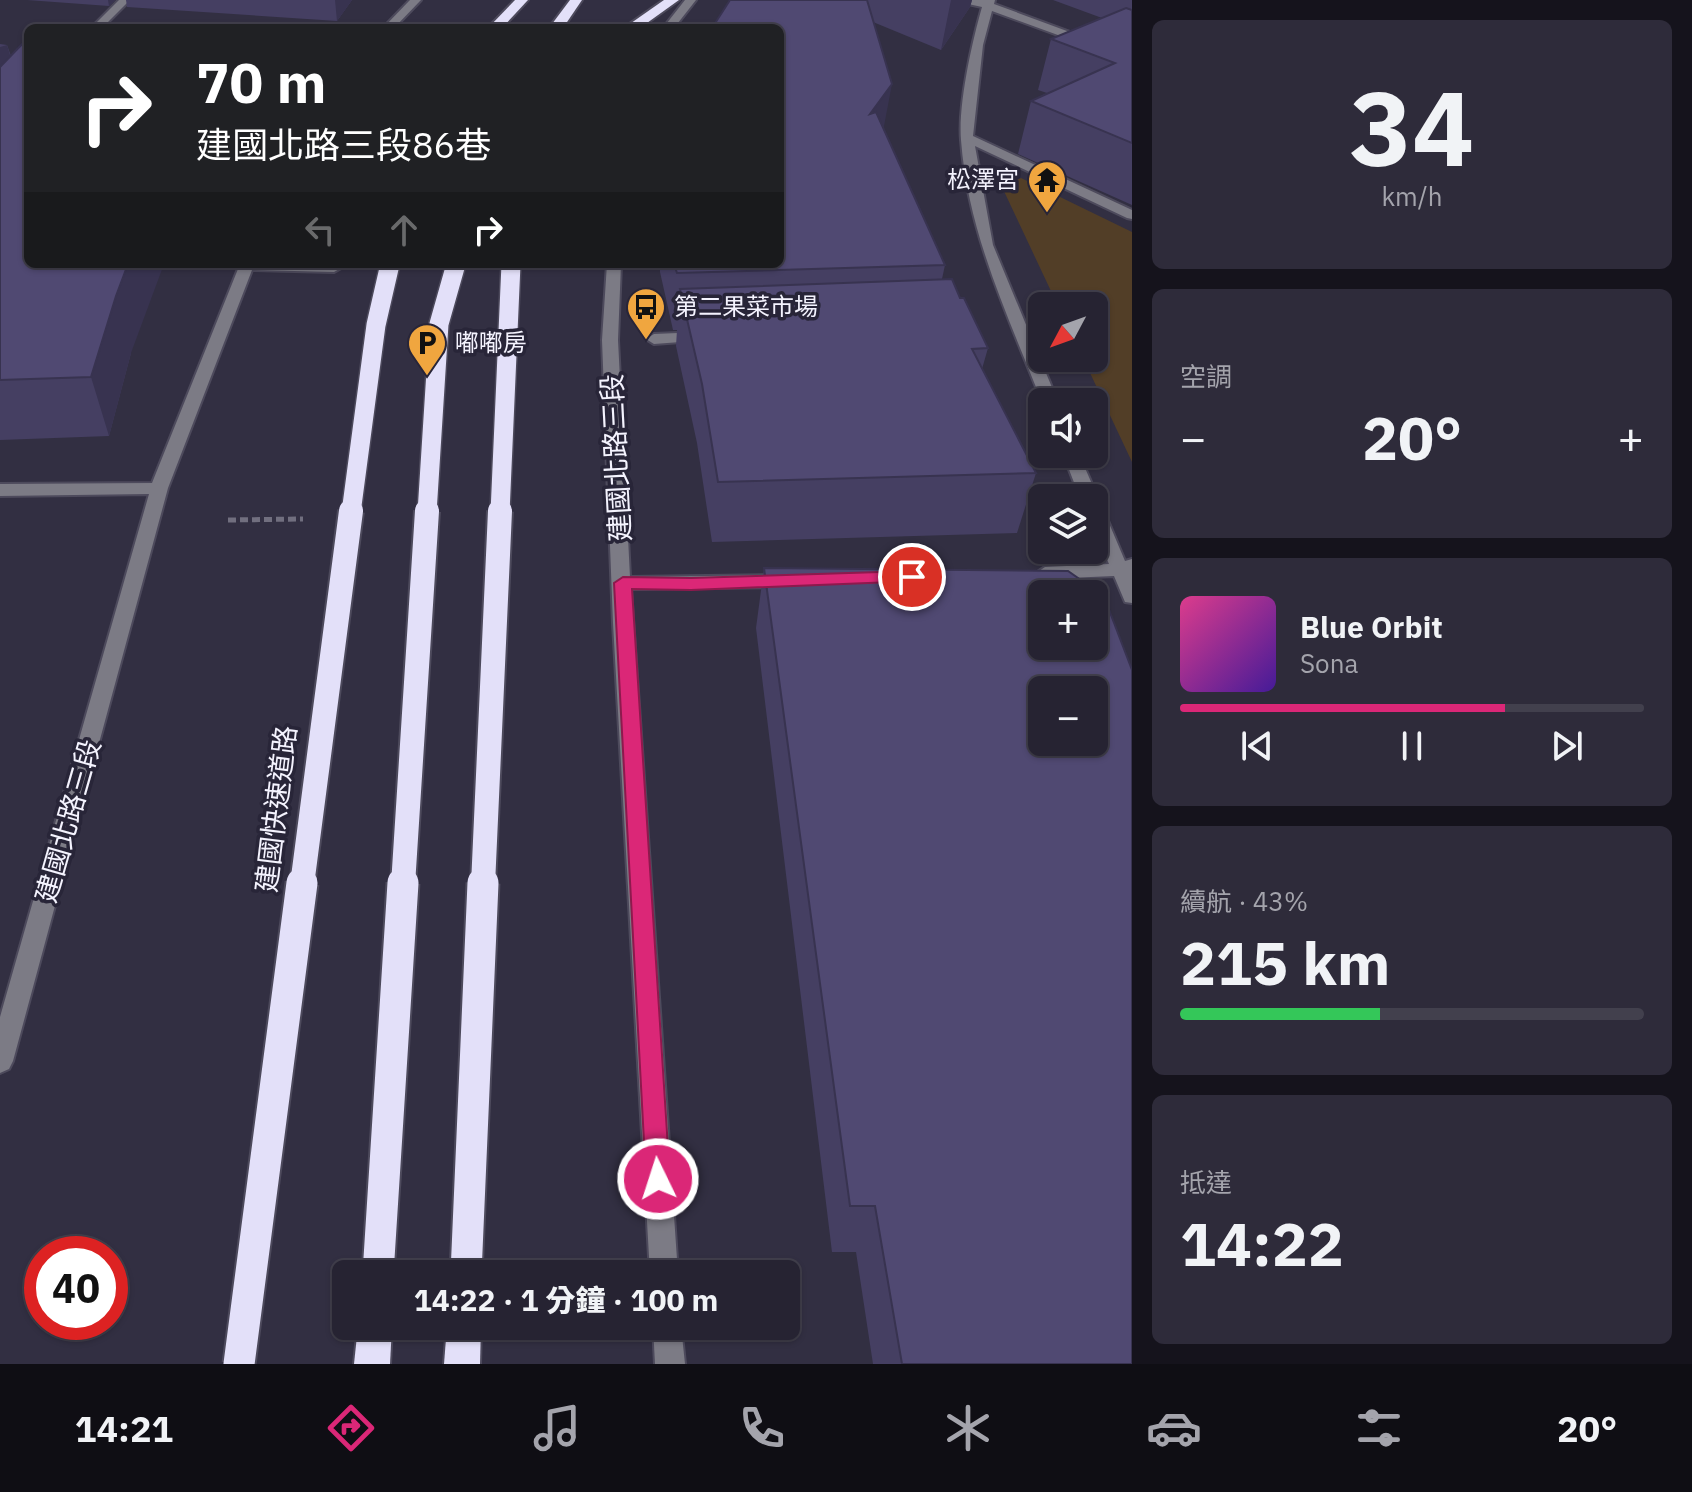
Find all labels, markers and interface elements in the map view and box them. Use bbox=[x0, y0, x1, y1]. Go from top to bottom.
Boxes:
text: 70 m bbox=[196, 46, 326, 118]
icon: right bbox=[64, 56, 168, 160]
text: 34 bbox=[1350, 59, 1474, 195]
text: 建國北路三段86巷 bbox=[196, 121, 491, 168]
temple icon: 松澤宮 bbox=[1026, 159, 1068, 214]
place label: 松澤宮 bbox=[947, 163, 1019, 195]
text: km/h bbox=[1381, 179, 1443, 213]
icon: left bbox=[298, 208, 342, 252]
icon: ahead bbox=[382, 208, 426, 252]
icon: right bbox=[466, 208, 510, 252]
bus stop icon: 第二果菜市場 bbox=[625, 286, 667, 341]
place label: 第二果菜市場 bbox=[674, 290, 818, 322]
north arrow bbox=[1028, 292, 1108, 372]
map controls bbox=[1028, 292, 1108, 756]
parking icon: 嘟嘟房 bbox=[406, 322, 448, 377]
place label: 嘟嘟房 bbox=[455, 326, 527, 358]
text: 空調 bbox=[1180, 359, 1232, 393]
street label: 建國北路三段 bbox=[593, 373, 638, 543]
button: sound bbox=[1028, 388, 1108, 468]
text: 20° bbox=[1362, 398, 1462, 477]
text: − bbox=[1180, 409, 1206, 466]
text: + bbox=[1618, 409, 1644, 466]
button: layers bbox=[1028, 484, 1108, 564]
pin bbox=[878, 543, 946, 611]
icon: arrive bbox=[890, 555, 934, 599]
button: + bbox=[1028, 580, 1108, 660]
text: Blue Orbit bbox=[1300, 607, 1443, 646]
text: Sona bbox=[1300, 646, 1358, 680]
button: − bbox=[1028, 676, 1108, 756]
street label: 建國快速道路 bbox=[247, 723, 304, 895]
icon: previous bbox=[1235, 724, 1279, 768]
icon: pause bbox=[1390, 724, 1434, 768]
icon: next bbox=[1545, 724, 1589, 768]
street label: 建國北路三段 bbox=[27, 735, 108, 907]
text: 續航 · 43% bbox=[1180, 884, 1308, 918]
text: 215 km bbox=[1180, 923, 1390, 1002]
position arrow bbox=[616, 1137, 700, 1221]
text: 抵達 bbox=[1180, 1165, 1232, 1199]
text: 14:22 bbox=[1180, 1204, 1344, 1283]
speed limit sign: 40 bbox=[24, 1236, 128, 1340]
text: 14:22 · 1 分鐘 · 100 m bbox=[414, 1280, 718, 1319]
icon: directions bbox=[323, 1400, 379, 1456]
icon: music bbox=[529, 1400, 585, 1456]
icon: phone bbox=[734, 1400, 790, 1456]
icon: climate bbox=[940, 1400, 996, 1456]
icon: car bbox=[1146, 1400, 1202, 1456]
icon: filters bbox=[1351, 1400, 1407, 1456]
text: 14:21 bbox=[75, 1405, 173, 1452]
text: 20° bbox=[1557, 1405, 1617, 1452]

